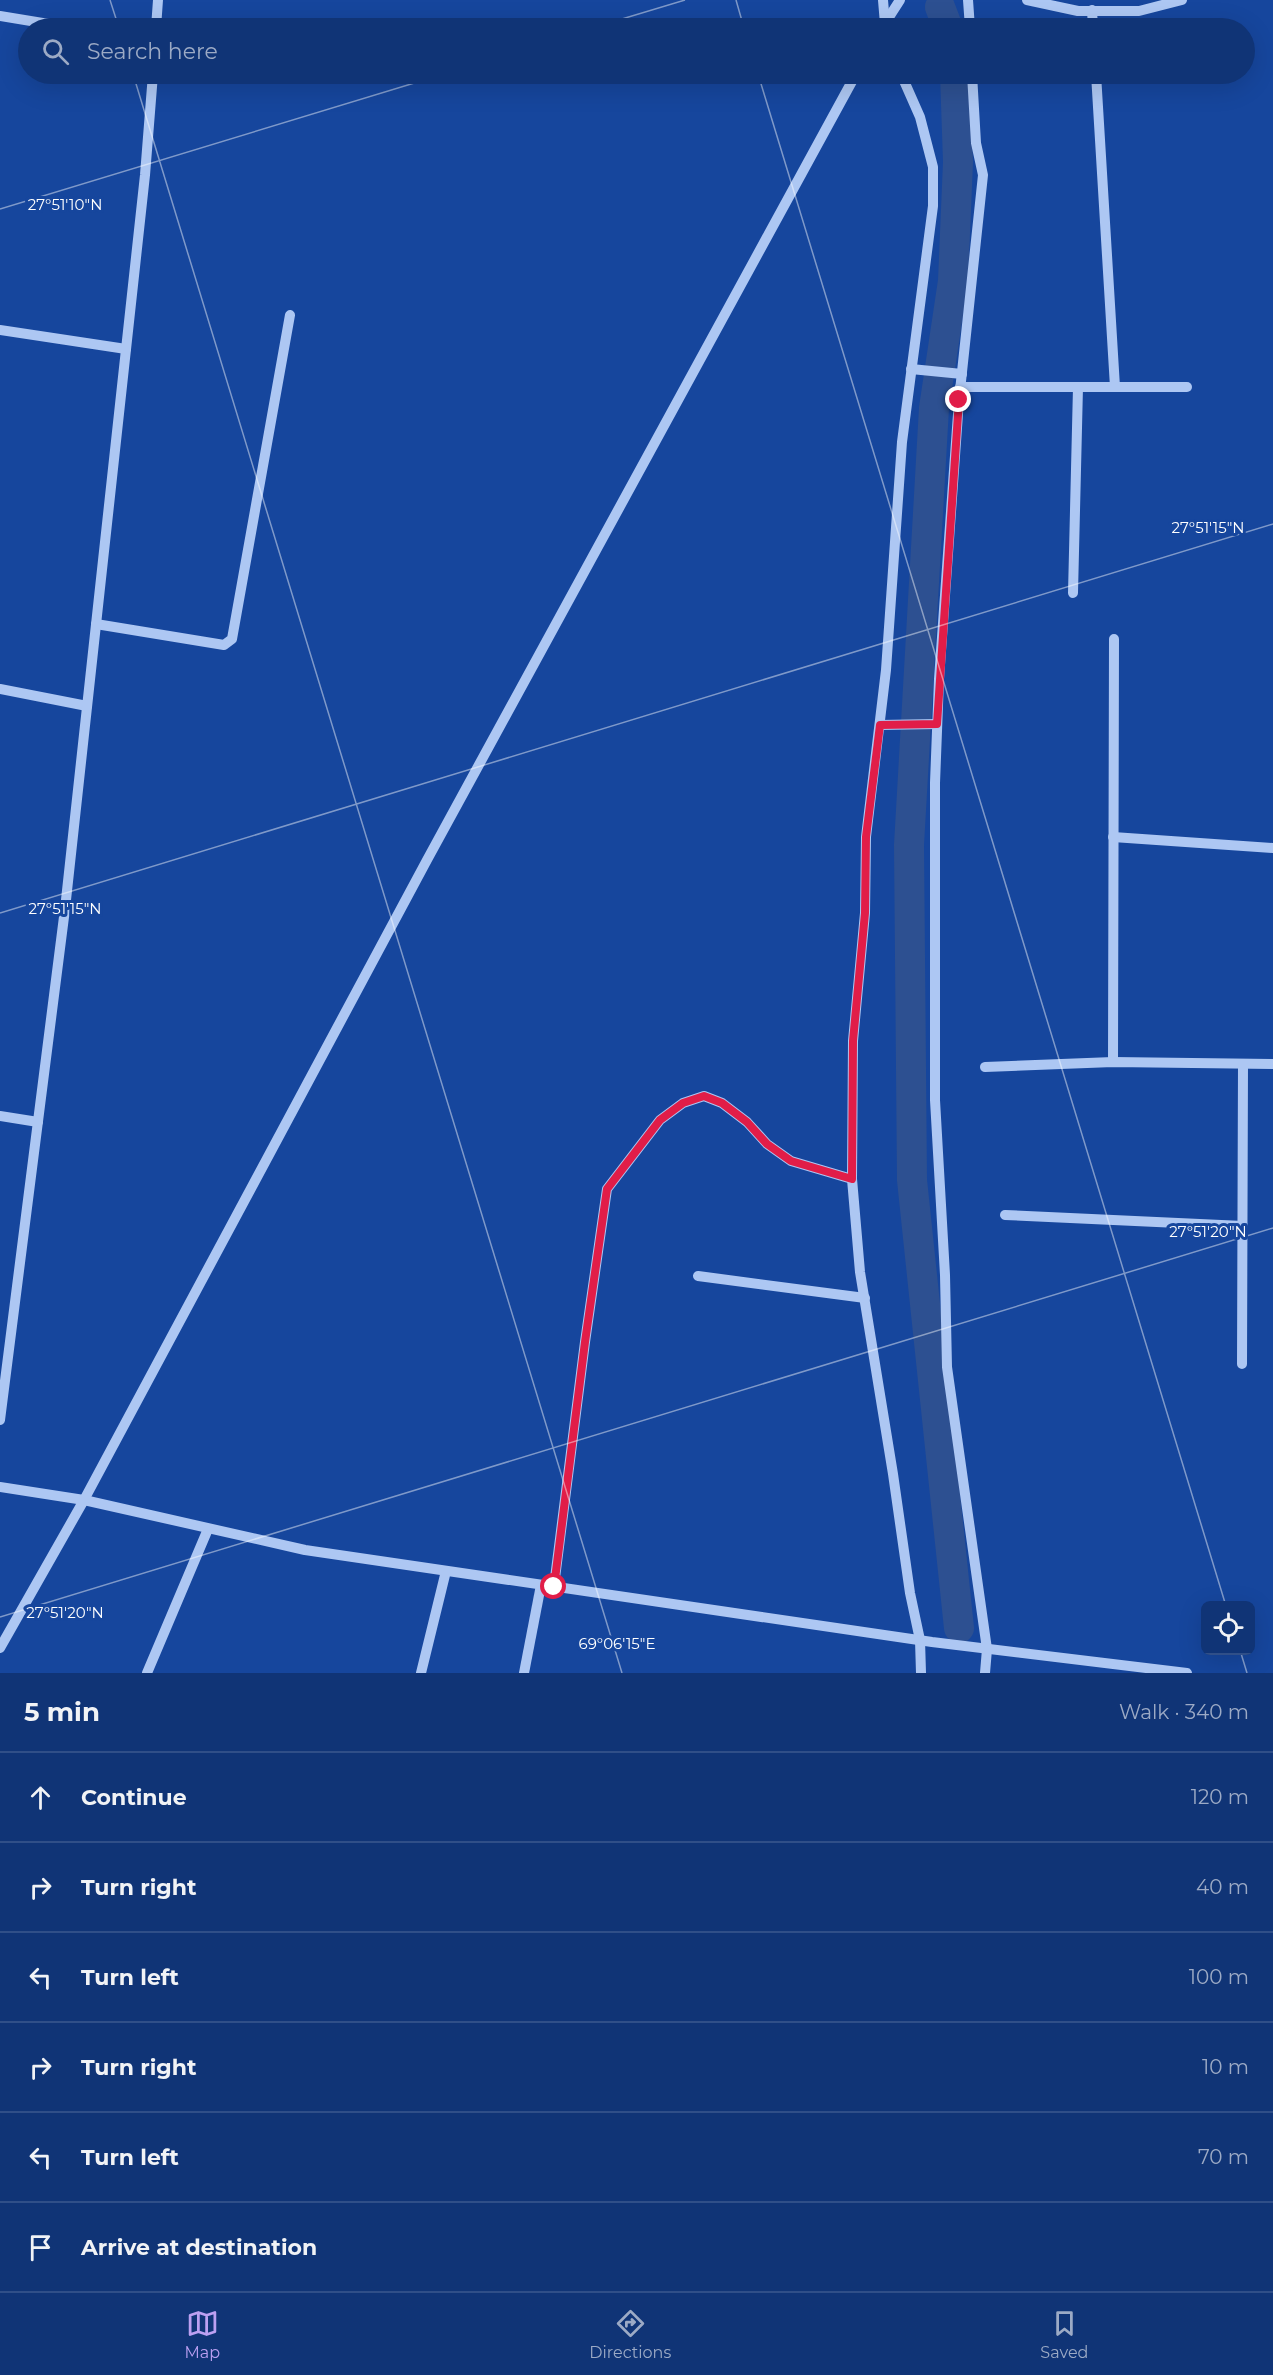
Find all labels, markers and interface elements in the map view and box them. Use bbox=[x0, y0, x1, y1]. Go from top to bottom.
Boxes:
search box bbox=[18, 18, 1255, 84]
icon: search bbox=[39, 35, 72, 68]
text: Search here bbox=[87, 38, 218, 65]
text: 27°51'10"N bbox=[28, 195, 102, 214]
route end bbox=[945, 386, 971, 412]
text: 27°51'15"N bbox=[1171, 518, 1245, 537]
text: 27°51'15"N bbox=[28, 899, 102, 918]
text: 27°51'20"N bbox=[1169, 1222, 1247, 1241]
route start bbox=[540, 1573, 566, 1599]
map controls bbox=[1201, 1601, 1255, 1655]
button: locate bbox=[1201, 1601, 1255, 1655]
text: 27°51'20"N bbox=[26, 1603, 104, 1622]
text: 69°06'15"E bbox=[579, 1634, 655, 1653]
text: 5 min bbox=[24, 1696, 100, 1728]
text: Walk · 340 m bbox=[1119, 1700, 1249, 1724]
icon: ahead bbox=[24, 1781, 57, 1814]
text: Continue bbox=[81, 1784, 187, 1811]
text: 120 m bbox=[1191, 1785, 1249, 1809]
icon: right bbox=[24, 1871, 57, 1904]
text: Turn right bbox=[81, 1874, 196, 1901]
text: 40 m bbox=[1196, 1875, 1249, 1899]
icon: left bbox=[24, 1961, 57, 1994]
text: Turn left bbox=[81, 1964, 179, 1991]
text: 100 m bbox=[1189, 1965, 1249, 1989]
icon: right bbox=[24, 2051, 57, 2084]
text: Turn right bbox=[81, 2054, 196, 2081]
text: 10 m bbox=[1202, 2055, 1249, 2079]
icon: left bbox=[24, 2141, 57, 2174]
text: Turn left bbox=[81, 2144, 179, 2171]
text: 70 m bbox=[1198, 2145, 1249, 2169]
icon: arrive bbox=[24, 2231, 57, 2264]
text: Arrive at destination bbox=[81, 2234, 317, 2261]
tab: Map bbox=[185, 2307, 220, 2362]
tab: Directions bbox=[589, 2307, 671, 2362]
tab: Saved bbox=[1040, 2307, 1088, 2362]

